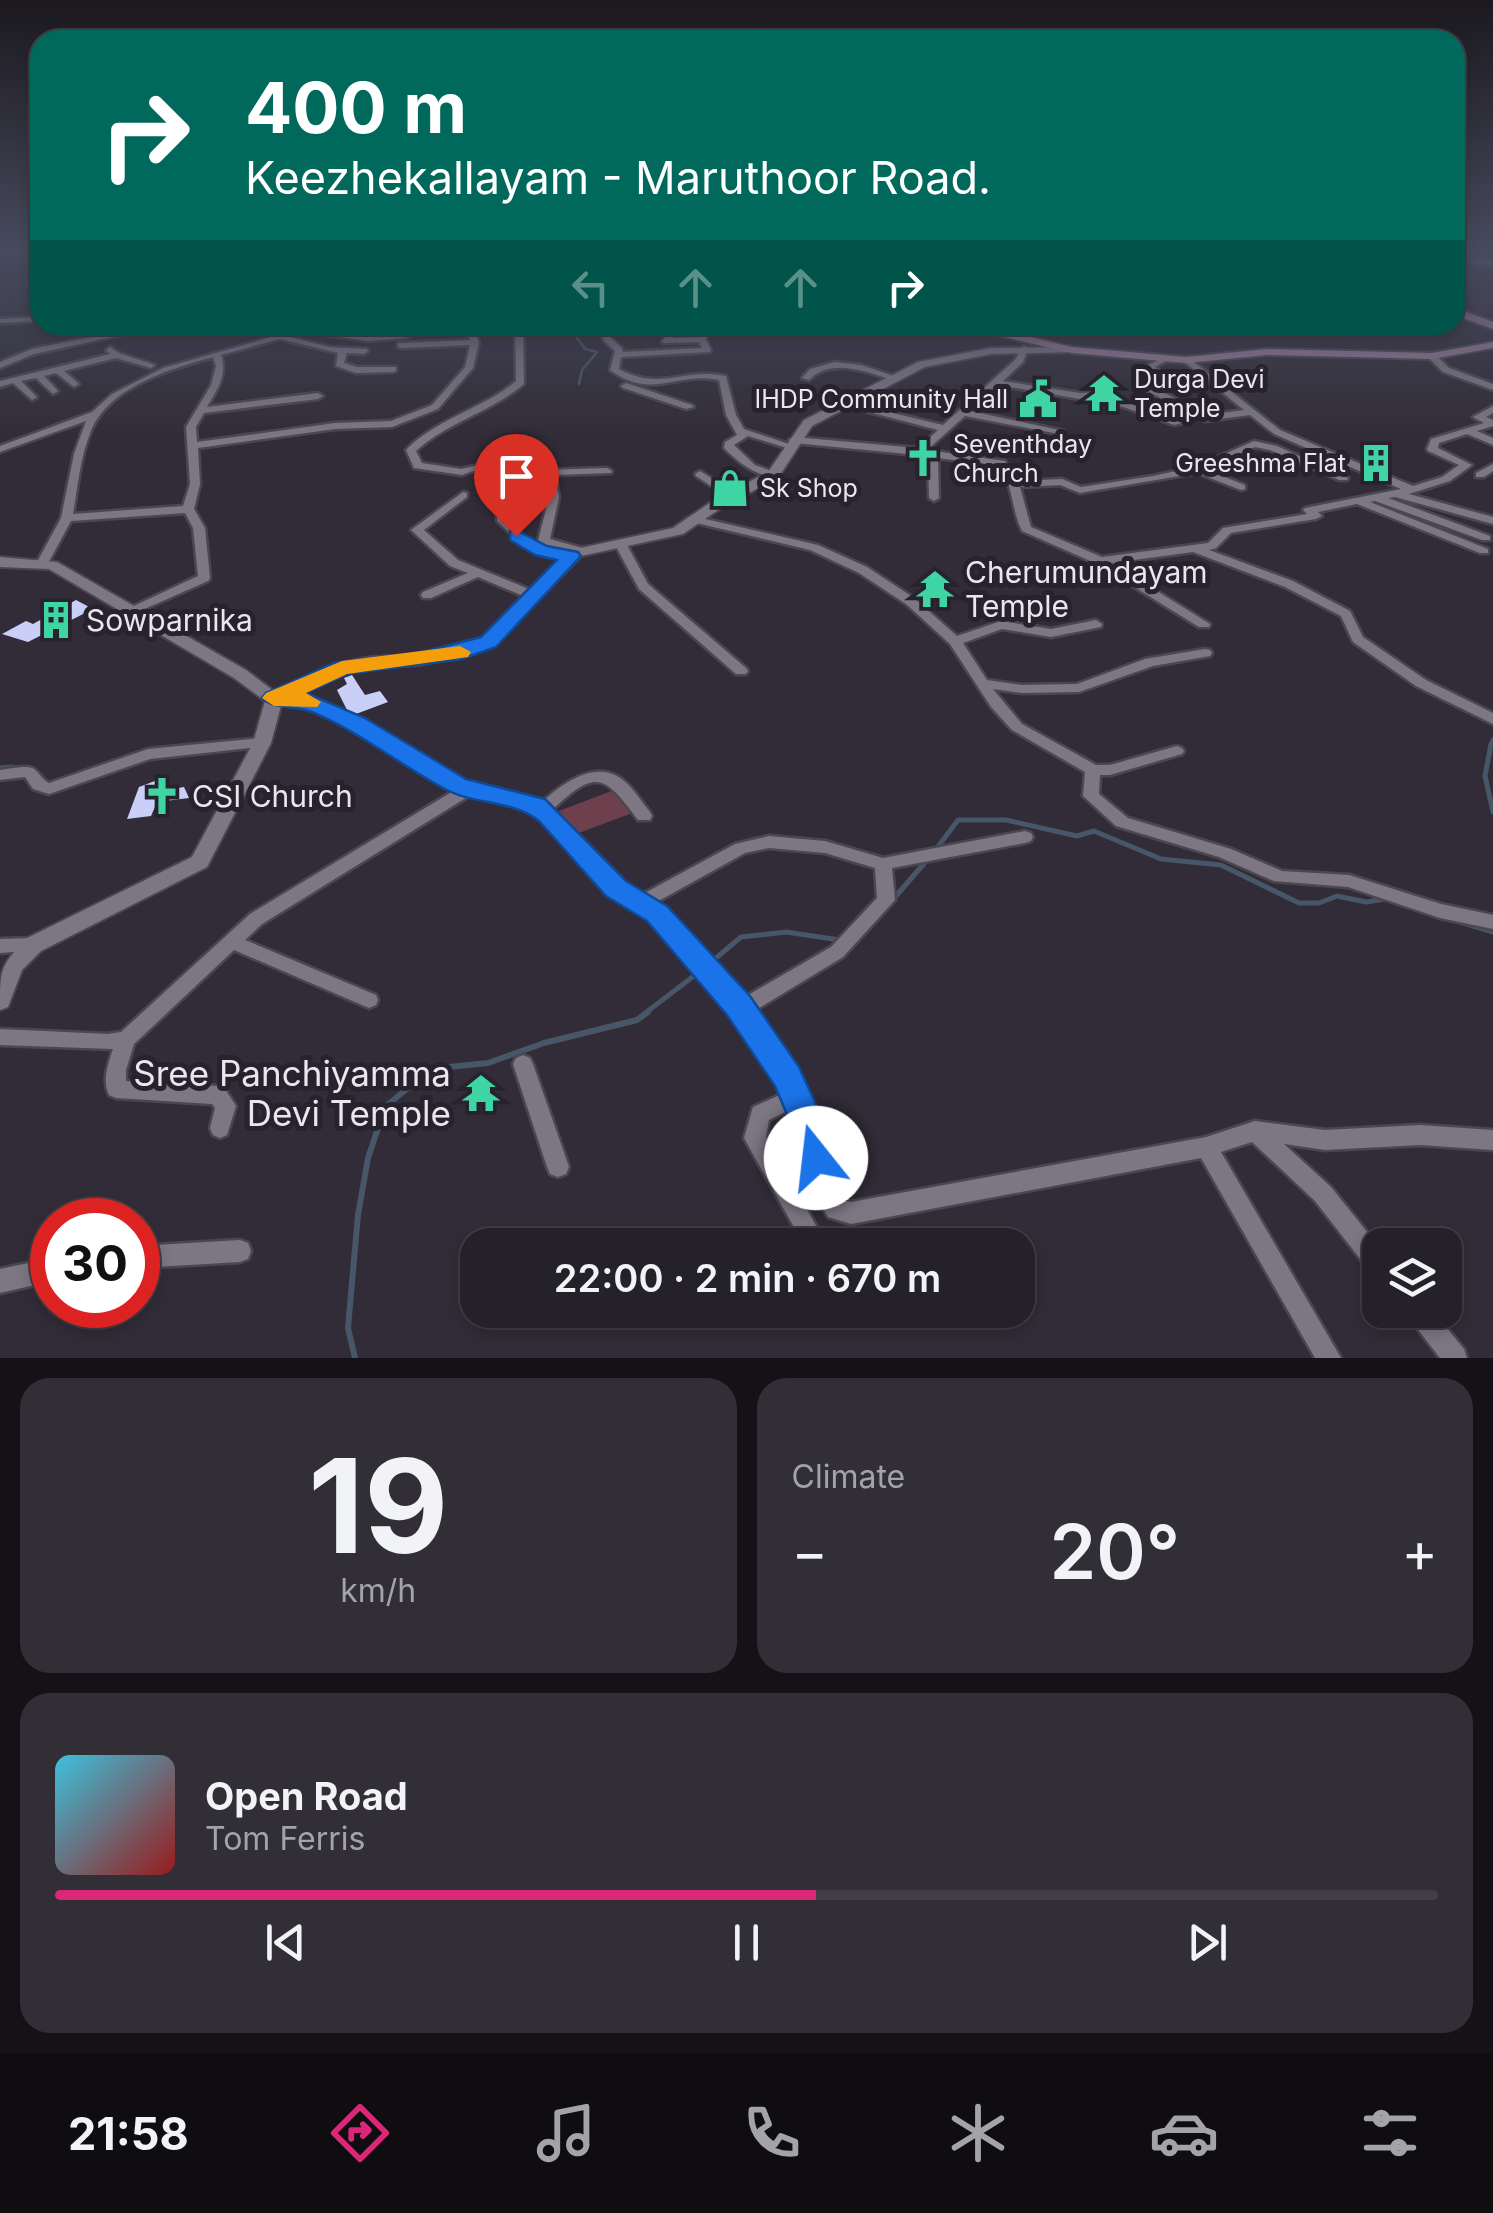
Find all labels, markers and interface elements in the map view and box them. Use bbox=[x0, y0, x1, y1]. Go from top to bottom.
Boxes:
text: 400 m bbox=[245, 65, 467, 150]
icon: right bbox=[80, 70, 210, 200]
text: Keezhekallayam - Maruthoor Road. bbox=[245, 150, 991, 205]
icon: left bbox=[563, 260, 618, 315]
icon: ahead bbox=[668, 260, 723, 315]
icon: ahead bbox=[773, 260, 828, 315]
icon: right bbox=[878, 260, 933, 315]
place label: Durga Devi Temple bbox=[1134, 364, 1264, 423]
temple icon: Durga Devi Temple bbox=[1083, 372, 1125, 414]
public building icon: IHDP Community Hall bbox=[1017, 378, 1059, 420]
place label: IHDP Community Hall bbox=[755, 384, 1008, 414]
place label: Seventhday Church bbox=[953, 429, 1092, 488]
pin bbox=[474, 434, 559, 537]
church icon: Seventhday Church bbox=[902, 437, 944, 479]
building icon: Greeshma Flat bbox=[1355, 442, 1397, 484]
place label: Greeshma Flat bbox=[1175, 448, 1346, 478]
icon: arrive bbox=[489, 449, 544, 504]
shop icon: Sk Shop bbox=[709, 467, 751, 509]
place label: Sk Shop bbox=[760, 473, 858, 503]
place label: Cherumundayam Temple bbox=[965, 554, 1208, 624]
temple icon: Cherumundayam Temple bbox=[914, 568, 956, 610]
building icon: Sowparnika bbox=[35, 599, 77, 641]
place label: Sowparnika bbox=[86, 602, 253, 638]
church icon: CSI Church bbox=[141, 775, 183, 817]
place label: CSI Church bbox=[192, 778, 353, 814]
place label: Sree Panchiyamma Devi Temple bbox=[133, 1052, 451, 1134]
temple icon: Sree Panchiyamma Devi Temple bbox=[460, 1072, 502, 1114]
position arrow bbox=[764, 1106, 868, 1210]
speed limit sign: 30 bbox=[30, 1198, 160, 1328]
map controls bbox=[1362, 1228, 1462, 1328]
button: layers bbox=[1362, 1228, 1462, 1328]
text: 22:00 · 2 min · 670 m bbox=[554, 1255, 941, 1301]
text: 19 bbox=[308, 1427, 448, 1584]
text: Climate bbox=[792, 1457, 905, 1496]
text: 20° bbox=[1049, 1506, 1180, 1597]
text: − bbox=[792, 1519, 828, 1585]
text: + bbox=[1402, 1519, 1438, 1585]
text: km/h bbox=[340, 1571, 416, 1610]
text: Open Road bbox=[205, 1773, 408, 1819]
text: Tom Ferris bbox=[205, 1819, 365, 1858]
icon: previous bbox=[258, 1915, 313, 1970]
icon: pause bbox=[719, 1915, 774, 1970]
icon: next bbox=[1180, 1915, 1235, 1970]
icon: directions bbox=[325, 2098, 395, 2168]
icon: music bbox=[531, 2098, 601, 2168]
icon: phone bbox=[737, 2098, 807, 2168]
icon: climate bbox=[943, 2098, 1013, 2168]
icon: car bbox=[1149, 2098, 1219, 2168]
icon: filters bbox=[1355, 2098, 1425, 2168]
text: 21:58 bbox=[68, 2106, 189, 2161]

